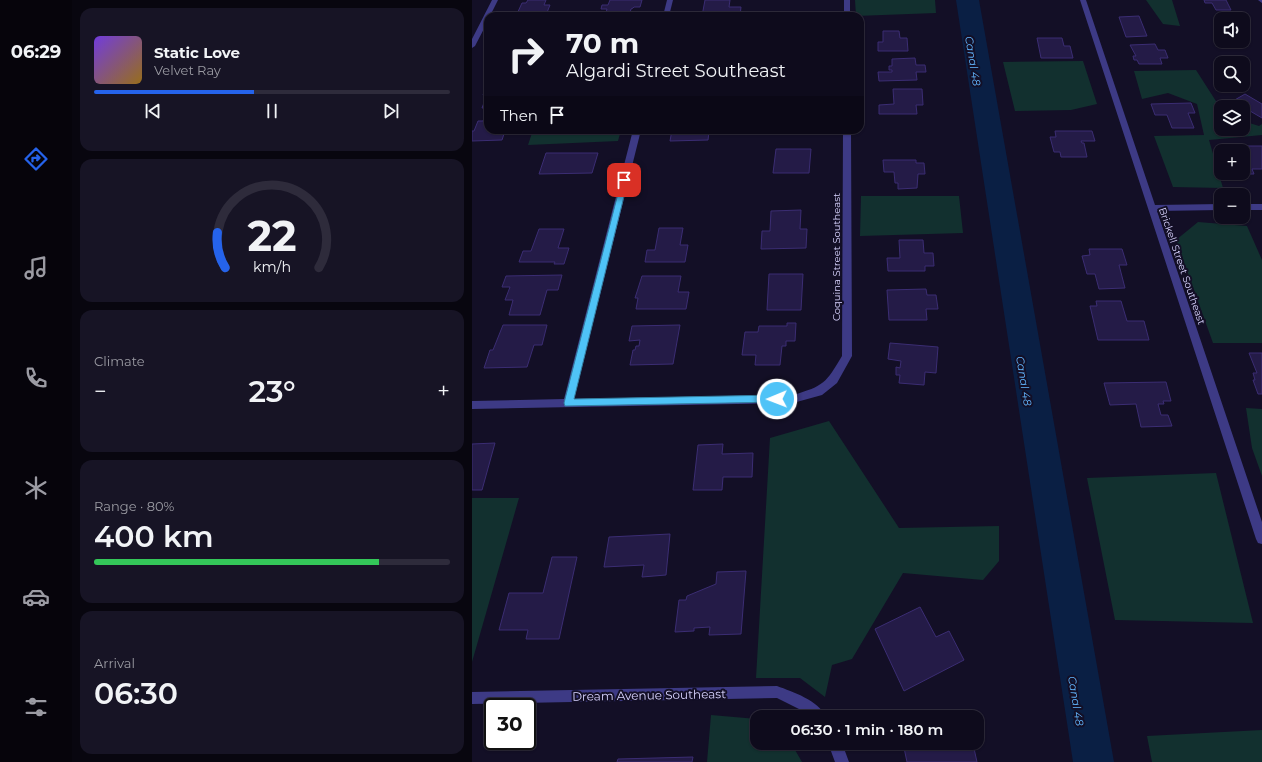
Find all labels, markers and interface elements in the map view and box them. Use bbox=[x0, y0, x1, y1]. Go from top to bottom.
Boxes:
map controls bbox=[1214, 12, 1250, 224]
button: sound bbox=[1214, 12, 1250, 48]
text: 70 m bbox=[566, 26, 639, 60]
icon: right bbox=[500, 28, 552, 80]
water label: Canal 48 bbox=[962, 35, 984, 87]
text: 06:29 bbox=[11, 41, 61, 63]
text: Static Love bbox=[154, 43, 240, 62]
button: search bbox=[1214, 56, 1250, 92]
text: Algardi Street Southeast bbox=[566, 60, 786, 82]
text: Velvet Ray bbox=[154, 62, 221, 78]
icon: previous bbox=[142, 100, 164, 122]
icon: pause bbox=[261, 100, 283, 122]
icon: next bbox=[380, 100, 402, 122]
button: layers bbox=[1214, 100, 1250, 136]
icon: arrive bbox=[546, 104, 568, 126]
text: Then bbox=[500, 106, 538, 125]
button: + bbox=[1214, 144, 1250, 180]
icon: directions bbox=[22, 145, 50, 173]
pin bbox=[607, 163, 641, 197]
icon: arrive bbox=[613, 169, 635, 191]
button: − bbox=[1214, 188, 1250, 224]
street label: Coquina Street Southeast bbox=[830, 193, 843, 321]
street label: Brickell Street Southeast bbox=[1156, 206, 1208, 326]
text: 22 bbox=[247, 211, 297, 261]
icon: music bbox=[22, 254, 50, 282]
text: km/h bbox=[253, 258, 291, 276]
text: Climate bbox=[94, 353, 145, 369]
water label: Canal 48 bbox=[1013, 355, 1035, 407]
icon: phone bbox=[22, 364, 50, 392]
text: 23° bbox=[248, 373, 296, 410]
text: − bbox=[94, 378, 107, 405]
text: + bbox=[437, 378, 450, 405]
position arrow bbox=[756, 378, 798, 420]
icon: climate bbox=[22, 474, 50, 502]
text: Range · 80% bbox=[94, 498, 174, 514]
text: 400 km bbox=[94, 518, 214, 555]
icon: car bbox=[22, 583, 50, 611]
text: Arrival bbox=[94, 655, 135, 671]
text: 06:30 bbox=[94, 675, 178, 712]
water label: Canal 48 bbox=[1065, 675, 1087, 727]
street label: Dream Avenue Southeast bbox=[572, 686, 726, 704]
icon: filters bbox=[22, 693, 50, 721]
speed limit sign: 30 bbox=[484, 698, 536, 750]
text: 06:30 · 1 min · 180 m bbox=[791, 720, 943, 739]

